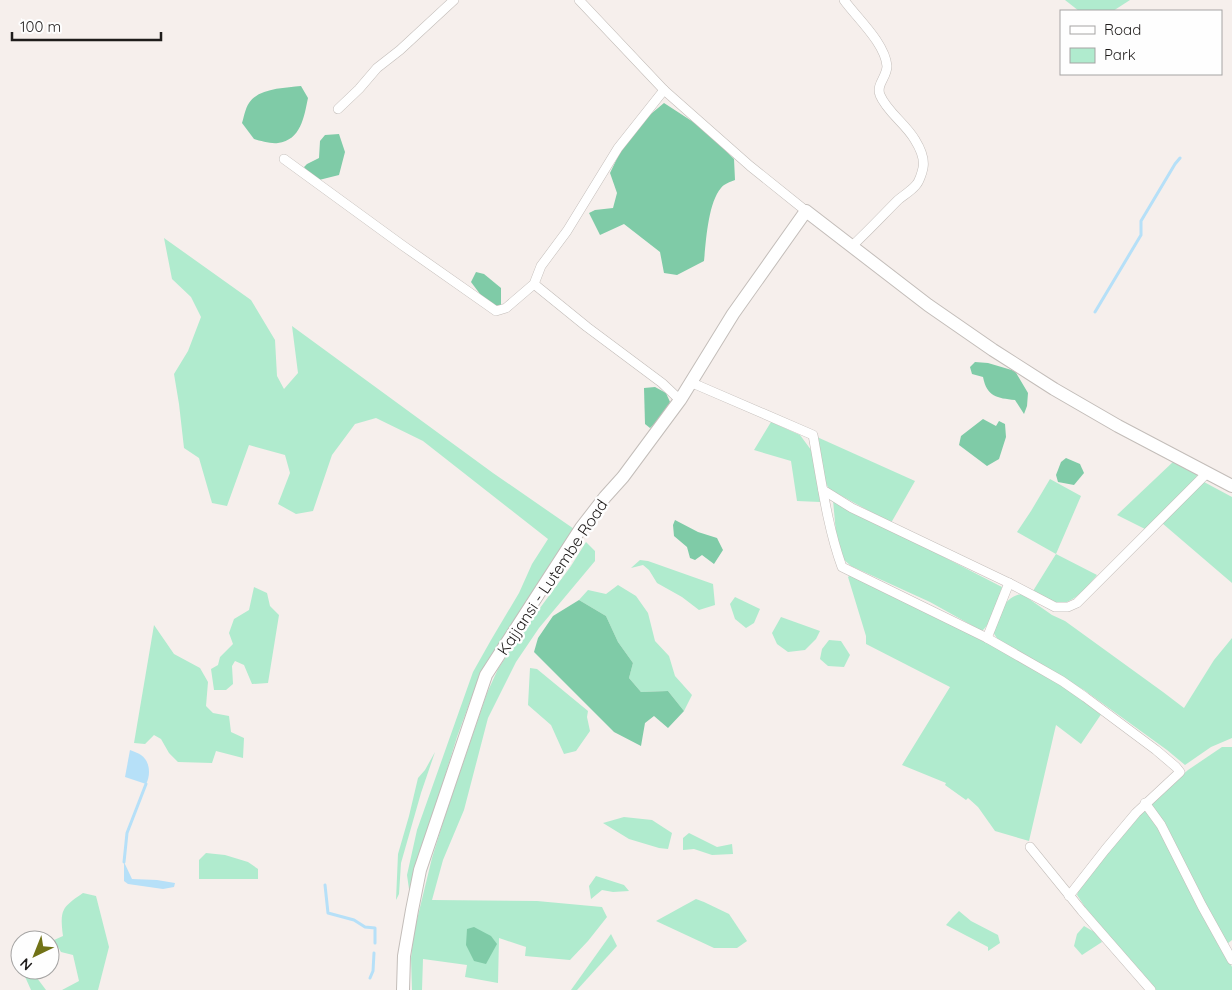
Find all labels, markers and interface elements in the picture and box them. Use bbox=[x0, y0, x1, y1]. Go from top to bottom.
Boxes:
scale bar bbox=[12, 10, 161, 42]
legend bbox=[1060, 10, 1222, 75]
text: 100 m bbox=[20, 17, 61, 36]
text: Road bbox=[1104, 20, 1141, 39]
text: Park bbox=[1104, 45, 1136, 64]
street label: Kajjansi - Lutembe Road bbox=[492, 495, 612, 659]
north arrow bbox=[10, 930, 60, 980]
text: N bbox=[16, 954, 36, 975]

